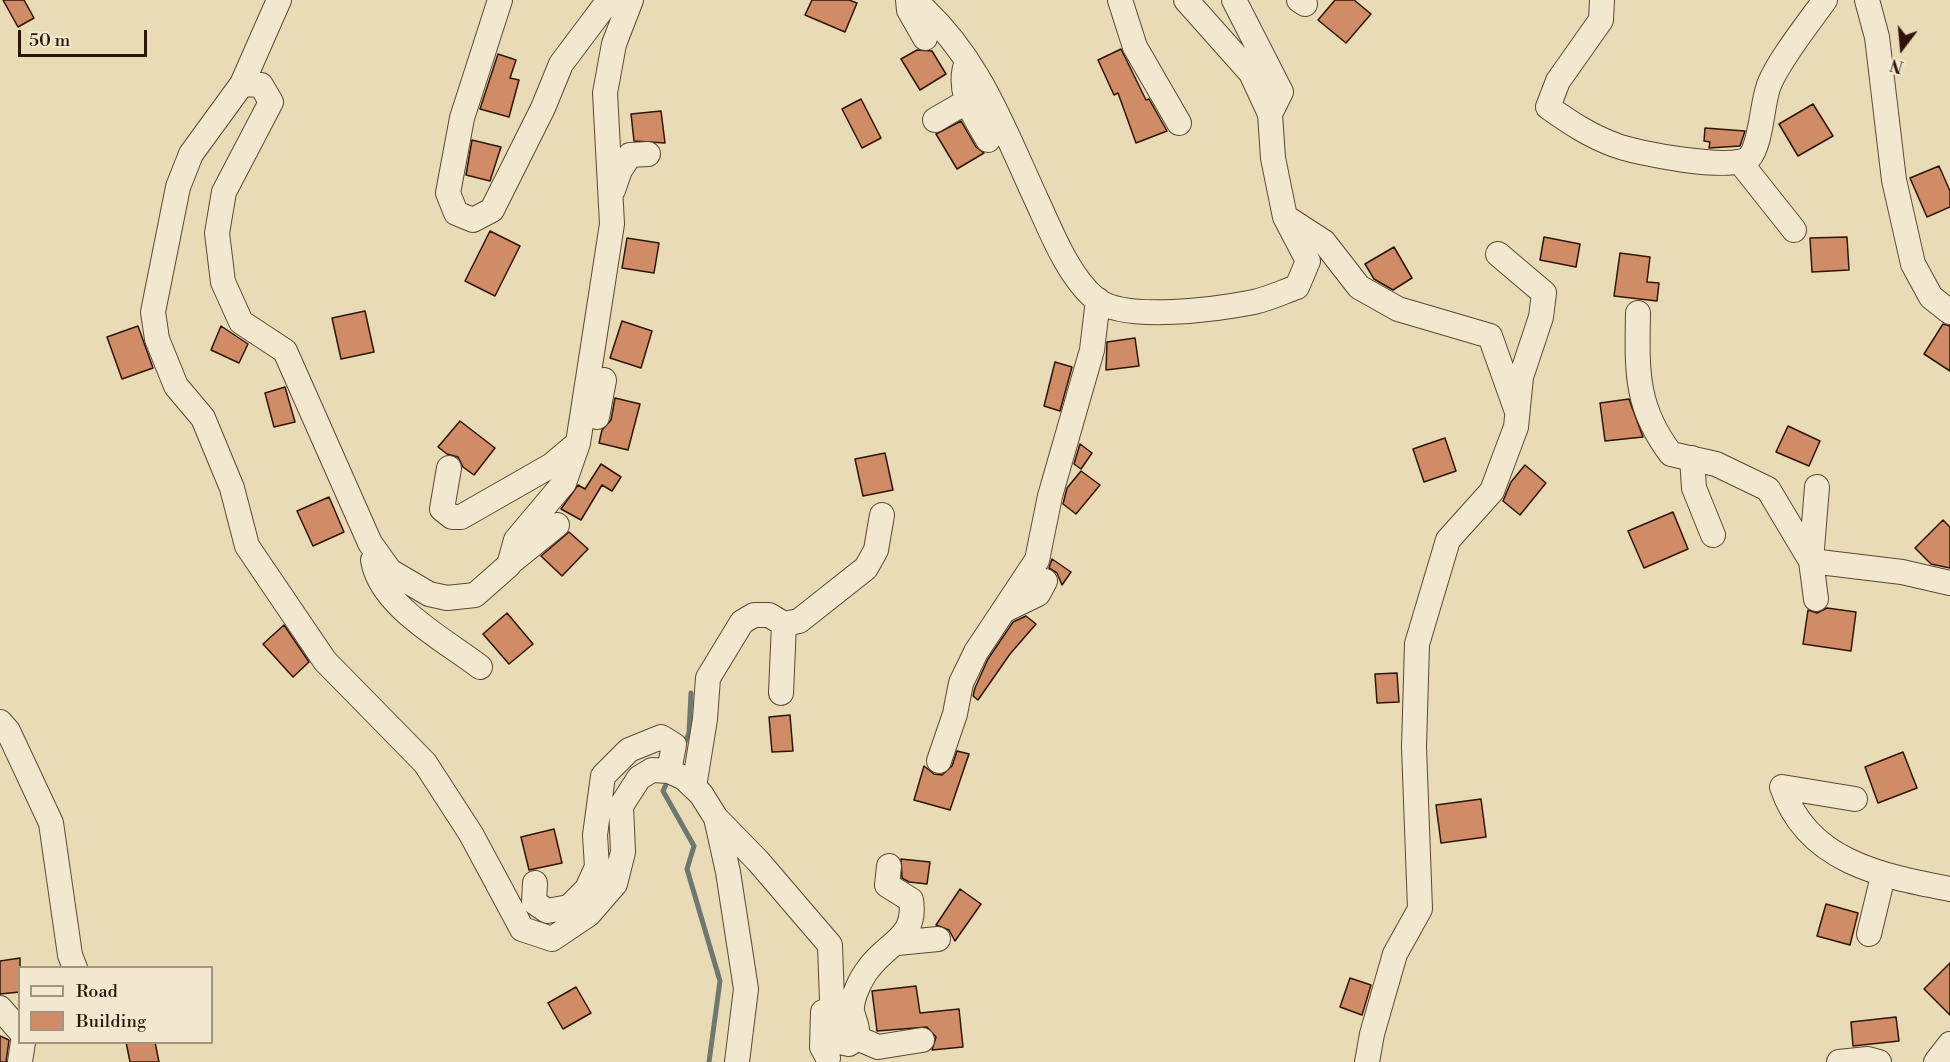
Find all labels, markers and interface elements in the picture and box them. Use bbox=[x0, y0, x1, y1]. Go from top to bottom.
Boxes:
scale bar bbox=[21, 18, 150, 56]
north arrow bbox=[1872, 18, 1932, 78]
text: 50 m bbox=[29, 29, 70, 52]
text: N bbox=[1888, 54, 1906, 77]
legend bbox=[18, 966, 213, 1044]
text: Road bbox=[76, 980, 118, 1003]
text: Building bbox=[76, 1010, 146, 1033]

